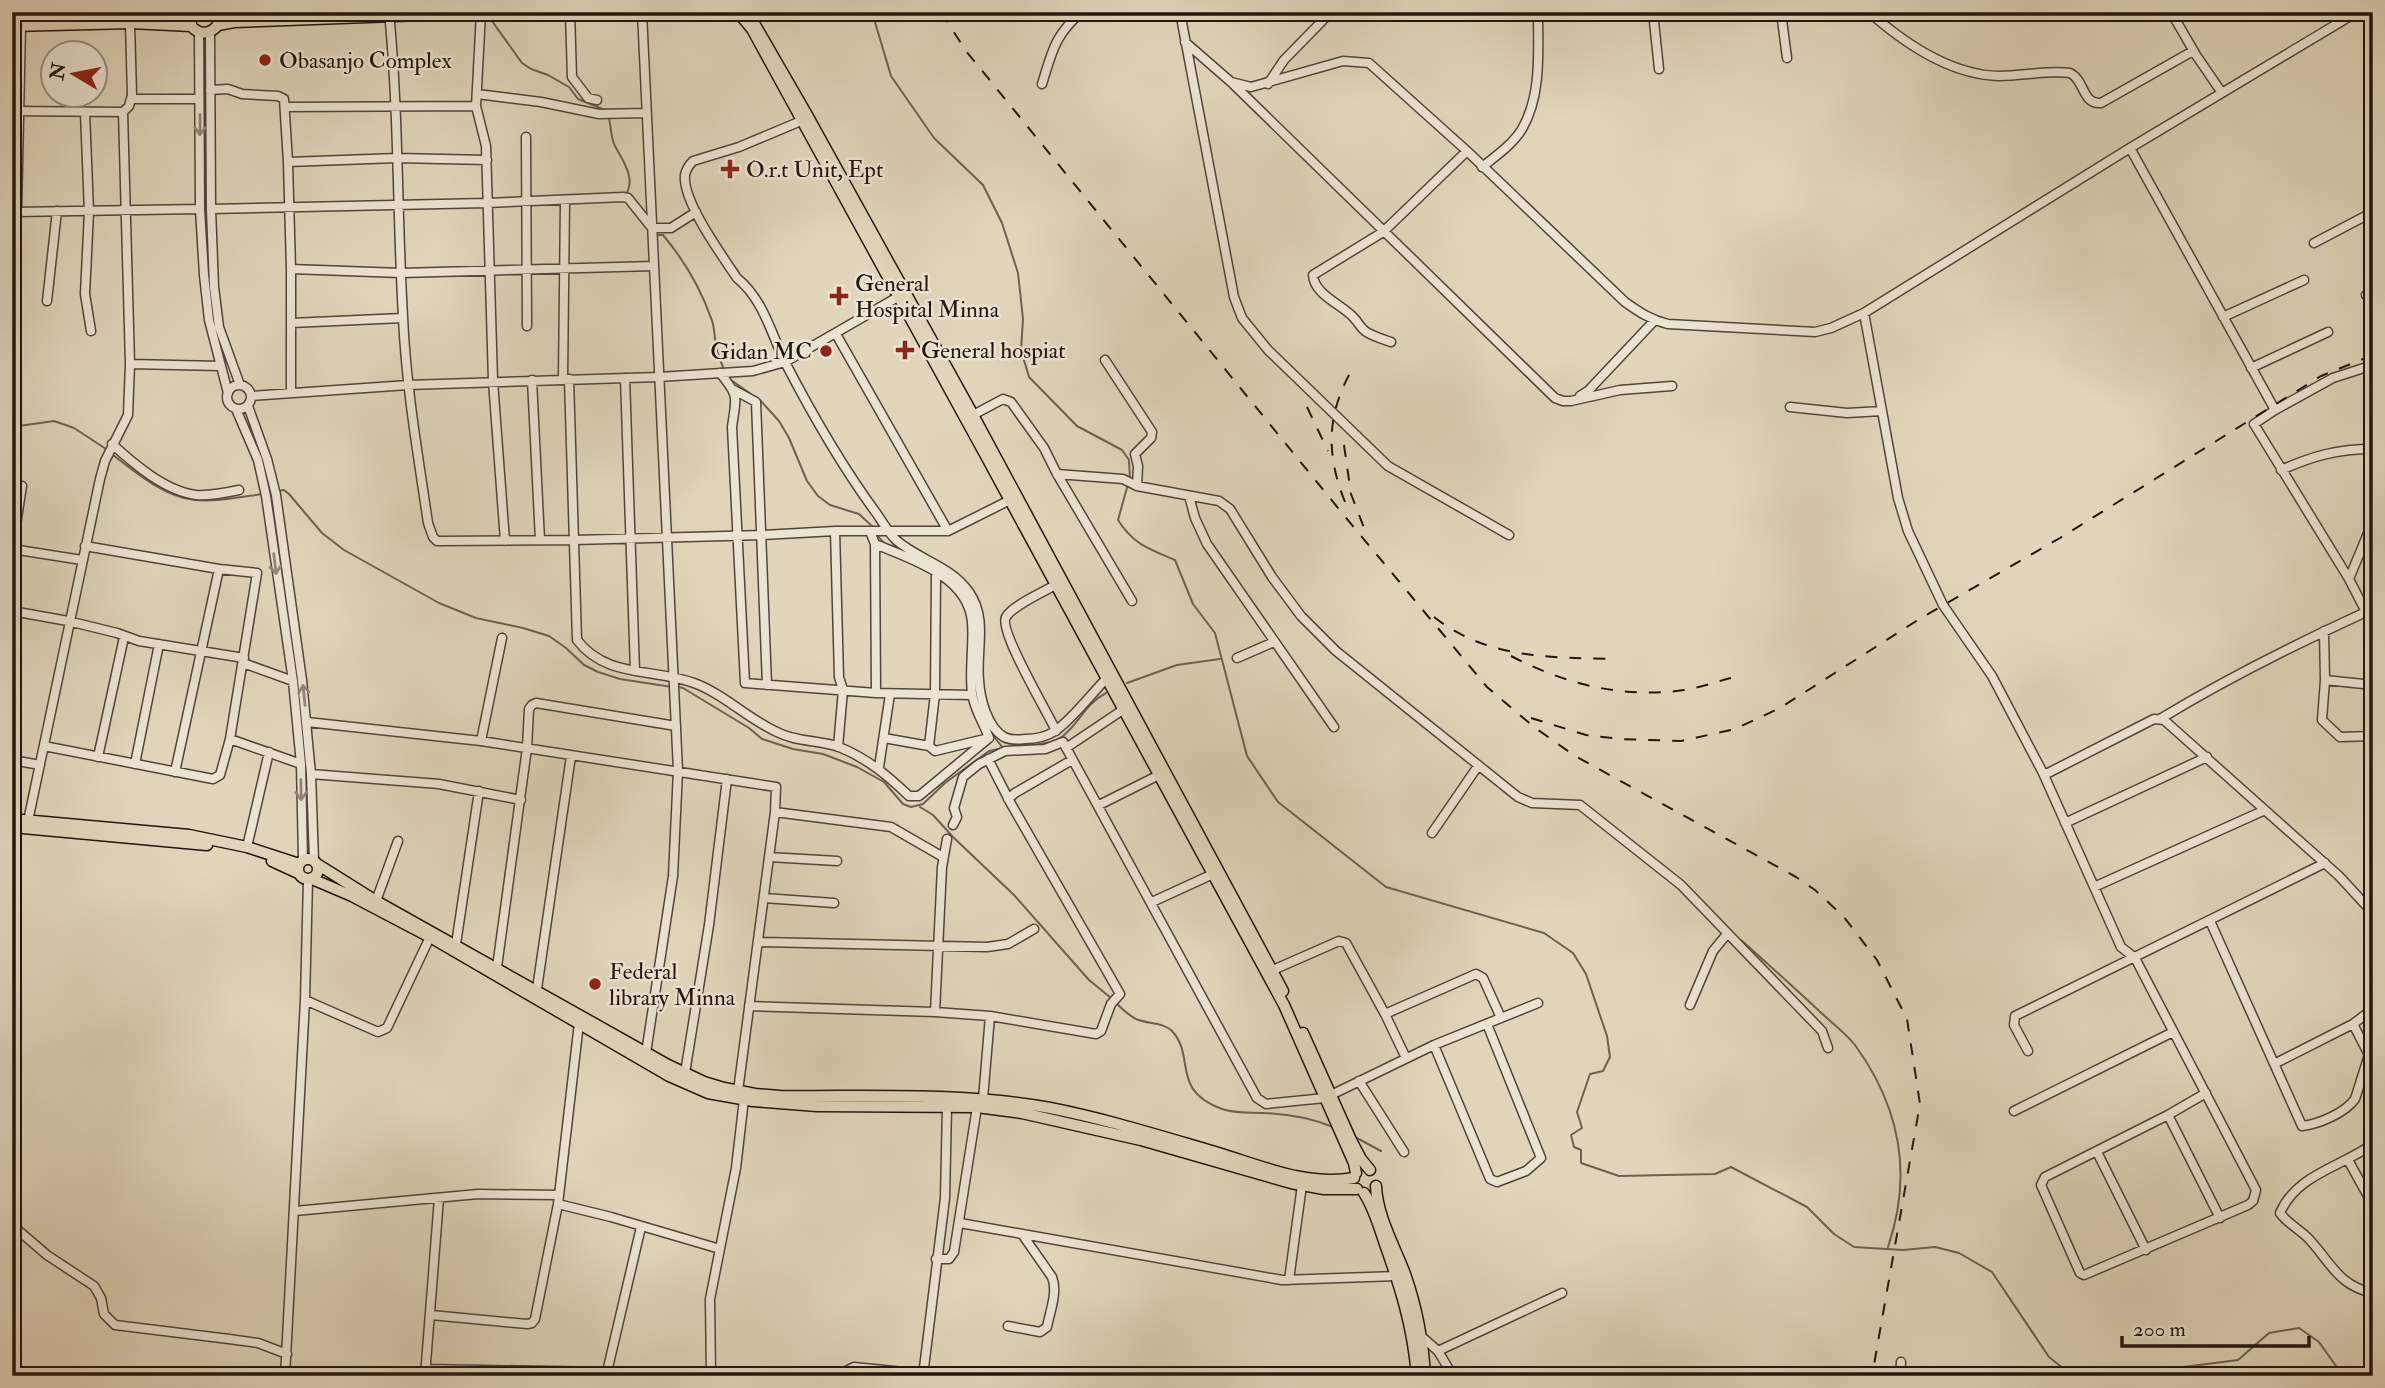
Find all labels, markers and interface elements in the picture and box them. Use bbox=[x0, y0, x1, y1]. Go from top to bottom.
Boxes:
north arrow bbox=[38, 38, 108, 108]
place label: Obasanjo Complex bbox=[279, 46, 452, 76]
marker: Obasanjo Complex bbox=[257, 52, 273, 68]
text: N bbox=[45, 60, 72, 83]
one-way arrow bbox=[193, 113, 207, 136]
place label: O.r.t Unit, Ept bbox=[746, 155, 883, 185]
marker: O.r.t Unit, Ept bbox=[720, 159, 740, 179]
place label: General Hospital Minna bbox=[855, 269, 1000, 325]
marker: General Hospital Minna bbox=[829, 286, 849, 306]
place label: General hospiat bbox=[921, 336, 1066, 366]
place label: Gidan MC bbox=[710, 337, 812, 366]
marker: General hospiat bbox=[895, 340, 915, 360]
marker: Gidan MC bbox=[818, 343, 834, 359]
one-way arrow bbox=[268, 552, 281, 575]
one-way arrow bbox=[297, 684, 310, 707]
one-way arrow bbox=[295, 778, 308, 801]
place label: Federal library Minna bbox=[609, 957, 736, 1012]
marker: Federal library Minna bbox=[587, 976, 603, 992]
scale bar bbox=[2122, 1304, 2310, 1348]
text: 200 m bbox=[2133, 1316, 2186, 1343]

